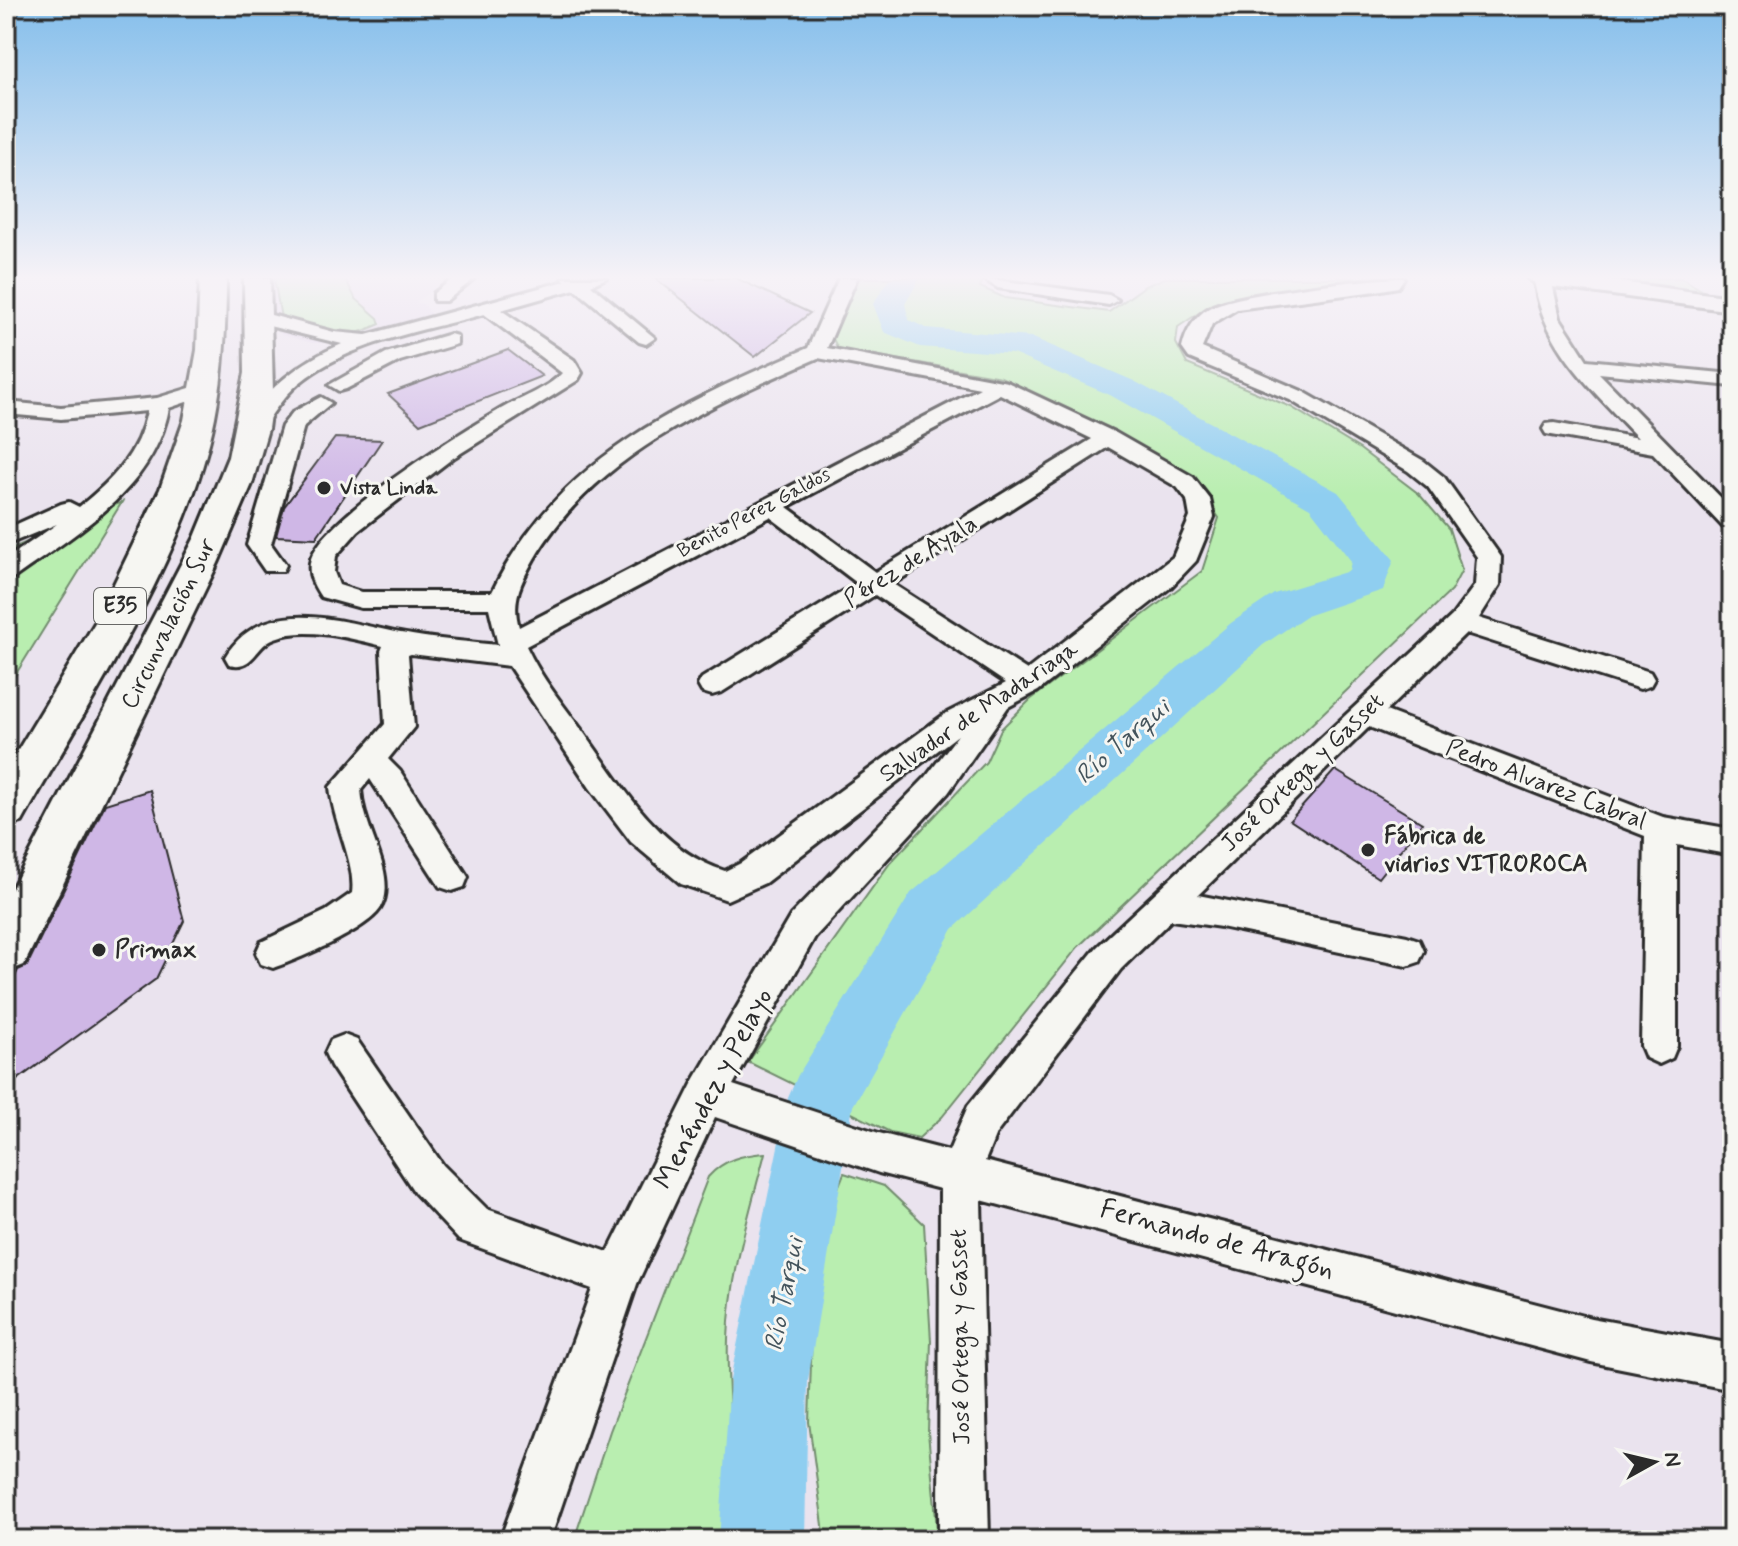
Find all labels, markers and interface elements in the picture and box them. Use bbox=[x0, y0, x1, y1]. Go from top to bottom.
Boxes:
street label: Benito Perez Galdos bbox=[673, 461, 835, 565]
place label: Vista Linda bbox=[340, 475, 438, 502]
marker: Vista Linda bbox=[315, 479, 333, 497]
street label: Pérez de Ayala bbox=[838, 509, 984, 615]
street label: Circunvalación Sur bbox=[114, 533, 224, 715]
road number: E35 bbox=[94, 588, 146, 624]
street label: Salvador de Madariaga bbox=[874, 634, 1085, 790]
street label: José Ortega y Gasset bbox=[1214, 687, 1393, 861]
water label: Río Tarqui bbox=[1069, 690, 1179, 792]
street label: Pedro Alvarez Cabral bbox=[1441, 732, 1651, 838]
place label: Fábrica de vidrios VITROROCA bbox=[1384, 821, 1588, 880]
marker: Fábrica de vidrios VITROROCA bbox=[1359, 841, 1377, 859]
place label: Primax bbox=[115, 935, 196, 966]
marker: Primax bbox=[90, 941, 108, 959]
street label: Menéndez y Pelayo bbox=[645, 982, 783, 1196]
street label: Fernando de Aragón bbox=[1095, 1191, 1338, 1292]
street label: José Ortega y Gasset bbox=[944, 1229, 980, 1445]
water label: Río Tarqui bbox=[757, 1232, 813, 1354]
north arrow bbox=[1614, 1422, 1694, 1502]
text: N bbox=[1657, 1450, 1687, 1469]

